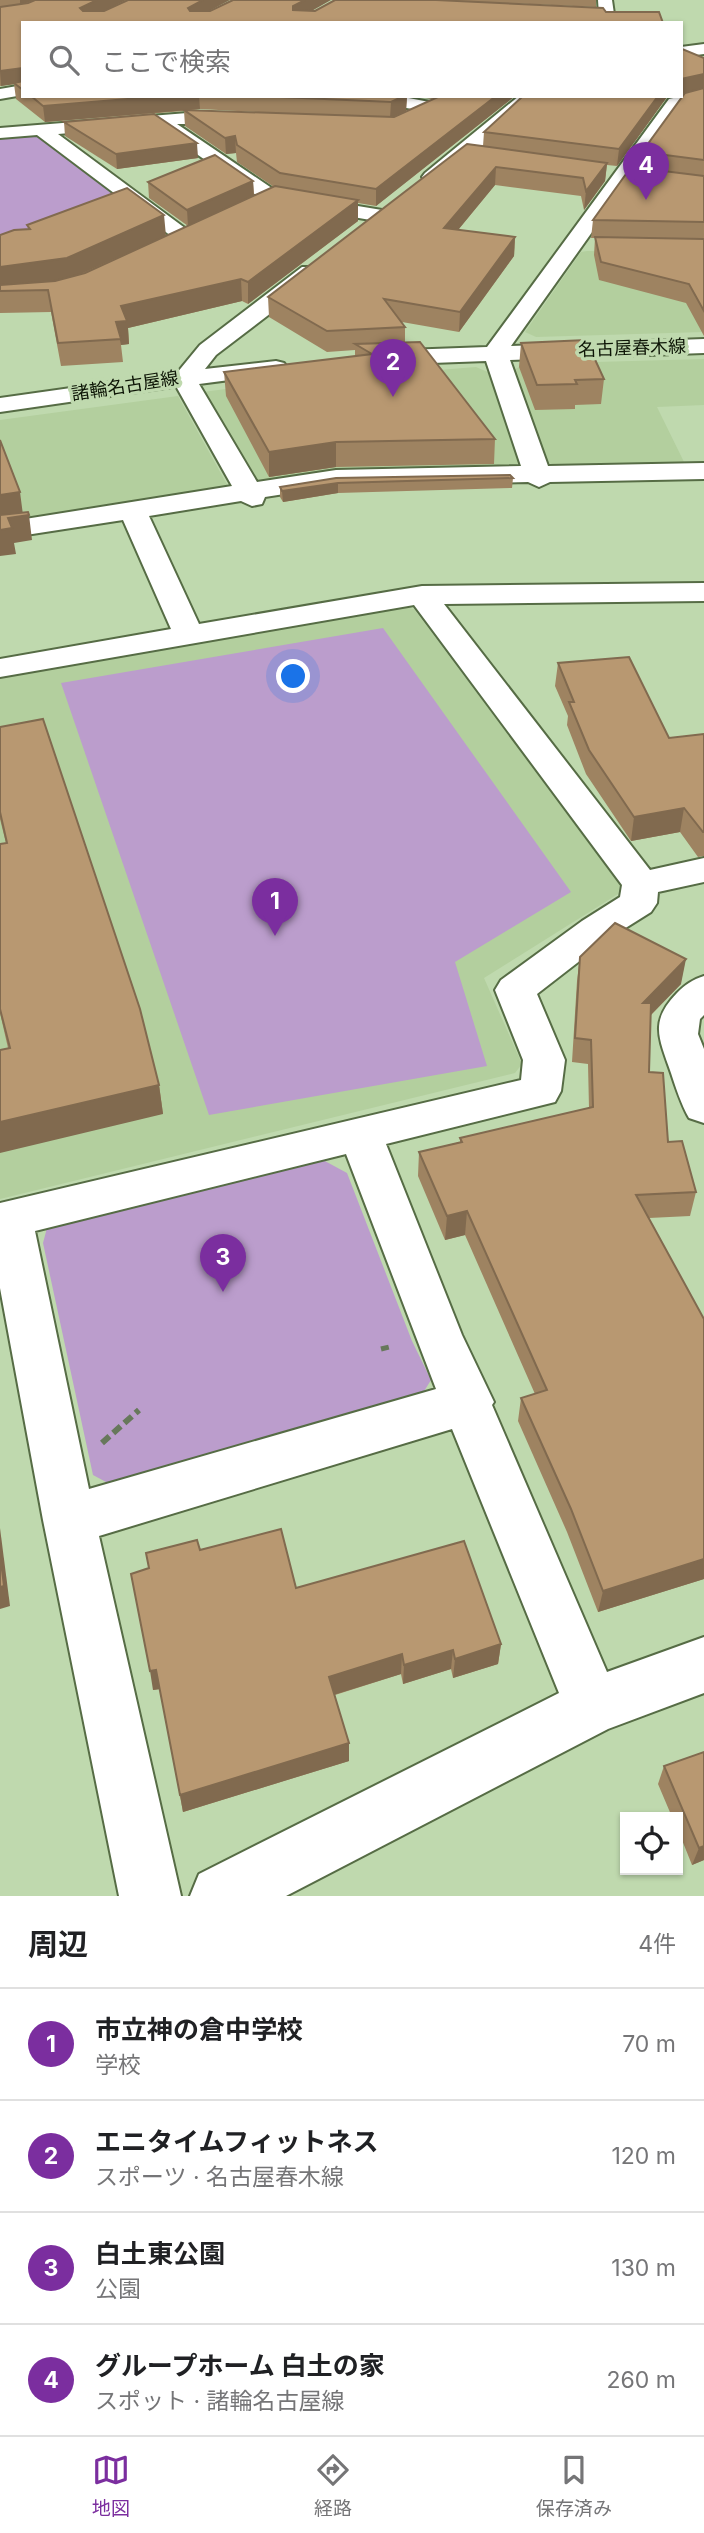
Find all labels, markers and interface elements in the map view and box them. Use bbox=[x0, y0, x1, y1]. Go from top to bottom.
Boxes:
search box bbox=[21, 21, 683, 98]
icon: search bbox=[45, 41, 83, 79]
text: ここで検索 bbox=[101, 46, 231, 77]
pin: 4 bbox=[623, 142, 669, 200]
street label: 名古屋春木線 bbox=[578, 335, 686, 360]
pin: 2 bbox=[370, 339, 416, 397]
street label: 諸輪名古屋線 bbox=[70, 367, 180, 404]
your location bbox=[276, 659, 310, 693]
pin: 1 bbox=[252, 878, 298, 936]
pin: 3 bbox=[200, 1234, 246, 1292]
map controls bbox=[620, 1812, 683, 1875]
button: locate bbox=[620, 1812, 683, 1875]
text: 周辺 bbox=[28, 1926, 88, 1962]
text: 4件 bbox=[638, 1930, 676, 1958]
text: 市立神の倉中学校 bbox=[95, 2014, 303, 2045]
text: 1 bbox=[46, 2030, 56, 2058]
text: 70 m bbox=[622, 2030, 676, 2058]
text: 学校 bbox=[95, 2051, 141, 2079]
text: エニタイムフィットネス bbox=[95, 2126, 378, 2157]
text: 2 bbox=[44, 2142, 58, 2170]
text: 120 m bbox=[611, 2142, 676, 2170]
text: スポーツ · 名古屋春木線 bbox=[95, 2163, 344, 2191]
text: 白土東公園 bbox=[95, 2238, 225, 2269]
text: 3 bbox=[44, 2254, 58, 2282]
text: 130 m bbox=[611, 2254, 676, 2282]
text: 公園 bbox=[95, 2275, 141, 2303]
text: グループホーム 白土の家 bbox=[95, 2350, 385, 2381]
text: 4 bbox=[43, 2366, 59, 2394]
text: 260 m bbox=[607, 2366, 676, 2394]
text: スポット · 諸輪名古屋線 bbox=[95, 2387, 345, 2415]
tab: 地図 bbox=[92, 2451, 130, 2520]
tab: 経路 bbox=[314, 2451, 352, 2520]
tab: 保存済み bbox=[536, 2451, 612, 2520]

